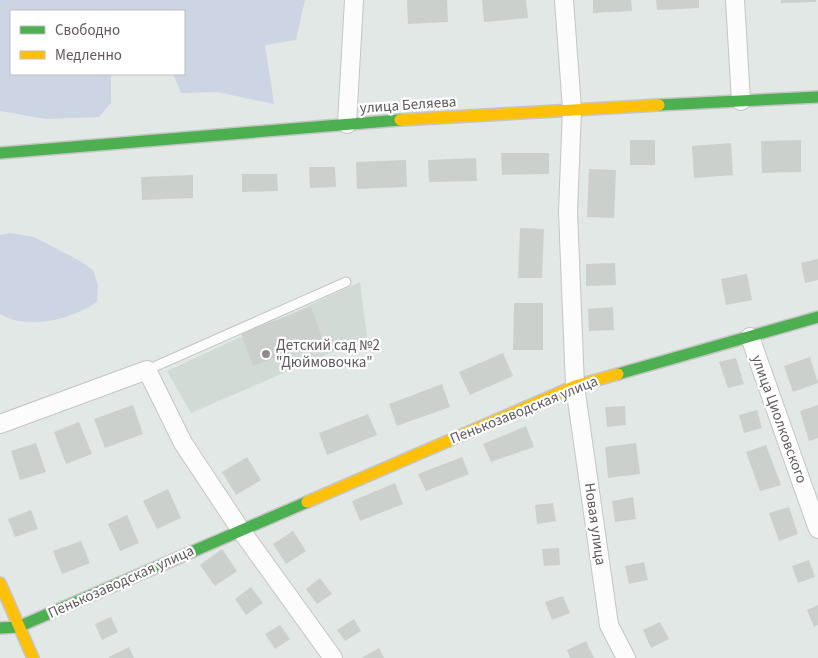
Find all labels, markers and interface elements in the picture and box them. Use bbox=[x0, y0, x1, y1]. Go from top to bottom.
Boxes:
legend bbox=[10, 10, 185, 75]
text: Свободно bbox=[55, 20, 120, 41]
text: Медленно bbox=[55, 45, 122, 66]
street label: улица Беляева bbox=[359, 91, 457, 119]
place label: Детский сад №2 "Дюймовочка" bbox=[276, 335, 380, 373]
marker: Детский сад №2 "Дюймовочка" bbox=[260, 348, 272, 360]
street label: улица Циолковского bbox=[746, 352, 812, 486]
street label: Пенькозаводская улица bbox=[447, 371, 601, 449]
street label: Новая улица bbox=[579, 481, 611, 567]
street label: Пенькозаводская улица bbox=[45, 540, 197, 624]

